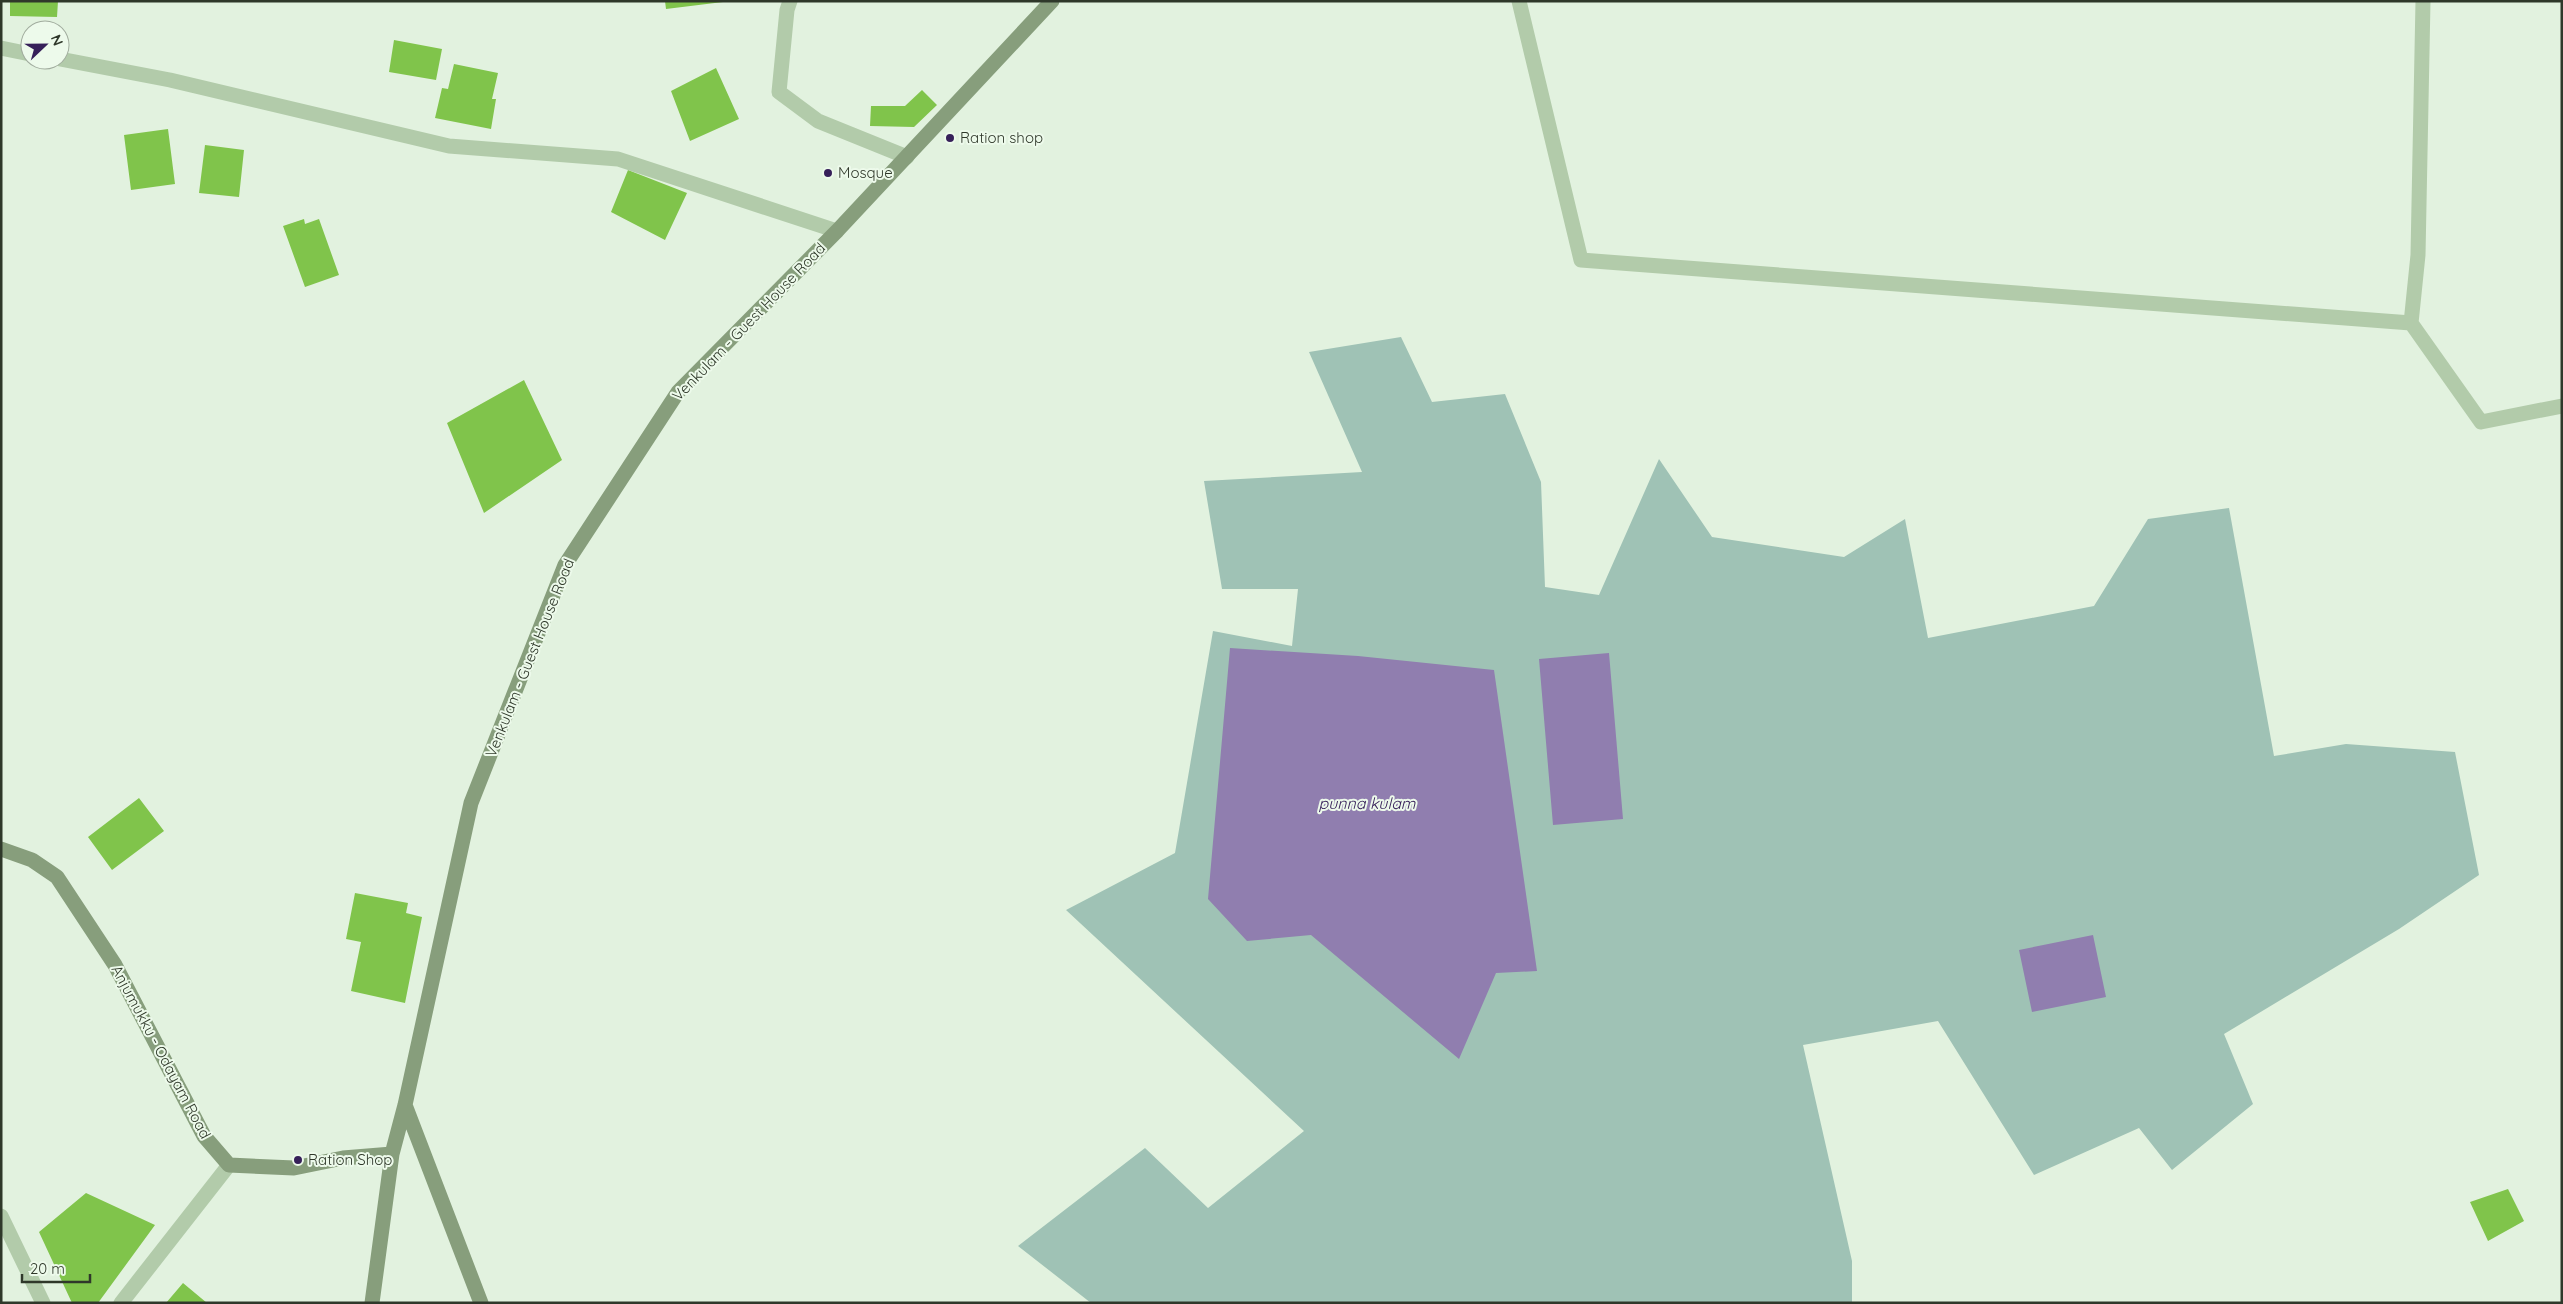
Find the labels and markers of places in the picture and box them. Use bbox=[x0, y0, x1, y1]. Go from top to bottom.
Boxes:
place label: Ration shop bbox=[960, 128, 1043, 147]
marker: Ration shop bbox=[944, 132, 956, 144]
place label: Mosque bbox=[838, 163, 893, 182]
marker: Mosque bbox=[822, 167, 834, 179]
place label: Ration Shop bbox=[308, 1150, 392, 1169]
marker: Ration Shop bbox=[292, 1154, 304, 1166]

